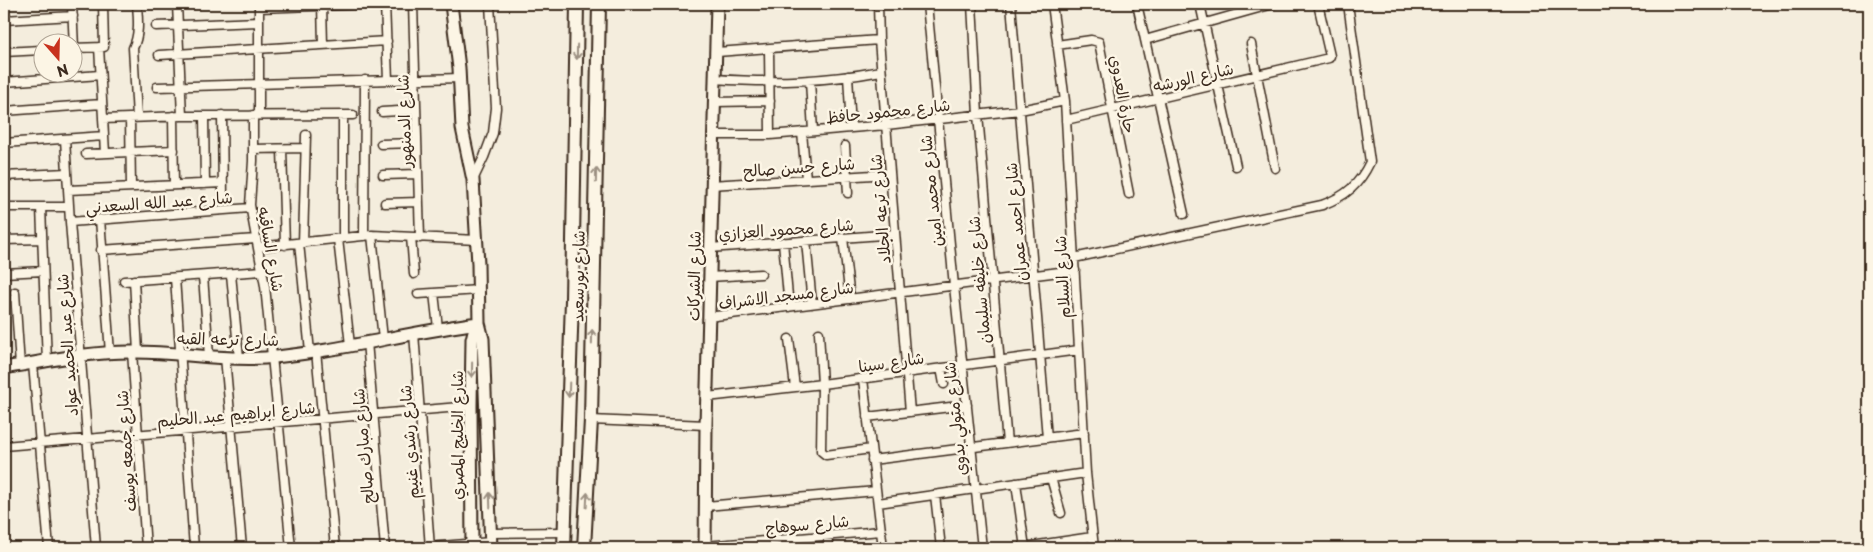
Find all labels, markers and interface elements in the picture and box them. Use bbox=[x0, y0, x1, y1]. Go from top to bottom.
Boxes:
north arrow bbox=[32, 32, 82, 82]
one-way arrow bbox=[572, 44, 582, 60]
street label: حارة العدوي bbox=[1104, 53, 1143, 135]
street label: شارع الورشه bbox=[1150, 55, 1236, 98]
text: N bbox=[54, 59, 71, 82]
street label: شارع الدمنهور bbox=[389, 74, 418, 170]
street label: شارع محمود حافظ bbox=[825, 92, 952, 129]
street label: شارع محمد امين bbox=[912, 134, 949, 248]
street label: شارع حسن صالح bbox=[742, 150, 856, 183]
street label: شارع ترعه الجلاد bbox=[862, 153, 897, 265]
street label: شارع احمد عمران bbox=[998, 162, 1033, 282]
one-way arrow bbox=[591, 167, 600, 183]
street label: شارع عبد الله السعدني bbox=[85, 184, 234, 222]
street label: شارع الساقيه bbox=[252, 205, 291, 294]
street label: شارع محمود العزازي bbox=[718, 211, 855, 246]
street label: شارع خليفه سليمان bbox=[960, 215, 997, 345]
street label: شارع بورسعيد bbox=[564, 230, 591, 322]
street label: شارع الشركات bbox=[680, 231, 707, 321]
street label: شارع السلام bbox=[1047, 235, 1077, 319]
street label: شارع عبد الحميد عواد bbox=[49, 273, 84, 417]
street label: شارع مسجد الاشراف bbox=[717, 274, 855, 315]
street label: شارع ترعه القبه bbox=[177, 325, 279, 352]
one-way arrow bbox=[588, 329, 597, 345]
street label: شارع سينا bbox=[857, 345, 926, 378]
street label: شارع متولي بدوي bbox=[936, 361, 976, 477]
one-way arrow bbox=[467, 362, 476, 378]
street label: شارع الخليج المصري bbox=[444, 370, 469, 500]
one-way arrow bbox=[565, 382, 574, 398]
street label: شارع رشدي غنيم bbox=[392, 384, 426, 500]
street label: شارع مبارك صالح bbox=[345, 387, 380, 505]
street label: شارع جمعه يوسف bbox=[109, 389, 142, 512]
street label: شارع ابراهيم عبد الحليم bbox=[156, 394, 316, 434]
one-way arrow bbox=[485, 492, 494, 508]
one-way arrow bbox=[582, 492, 591, 508]
street label: شارع سوهاج bbox=[764, 507, 850, 540]

